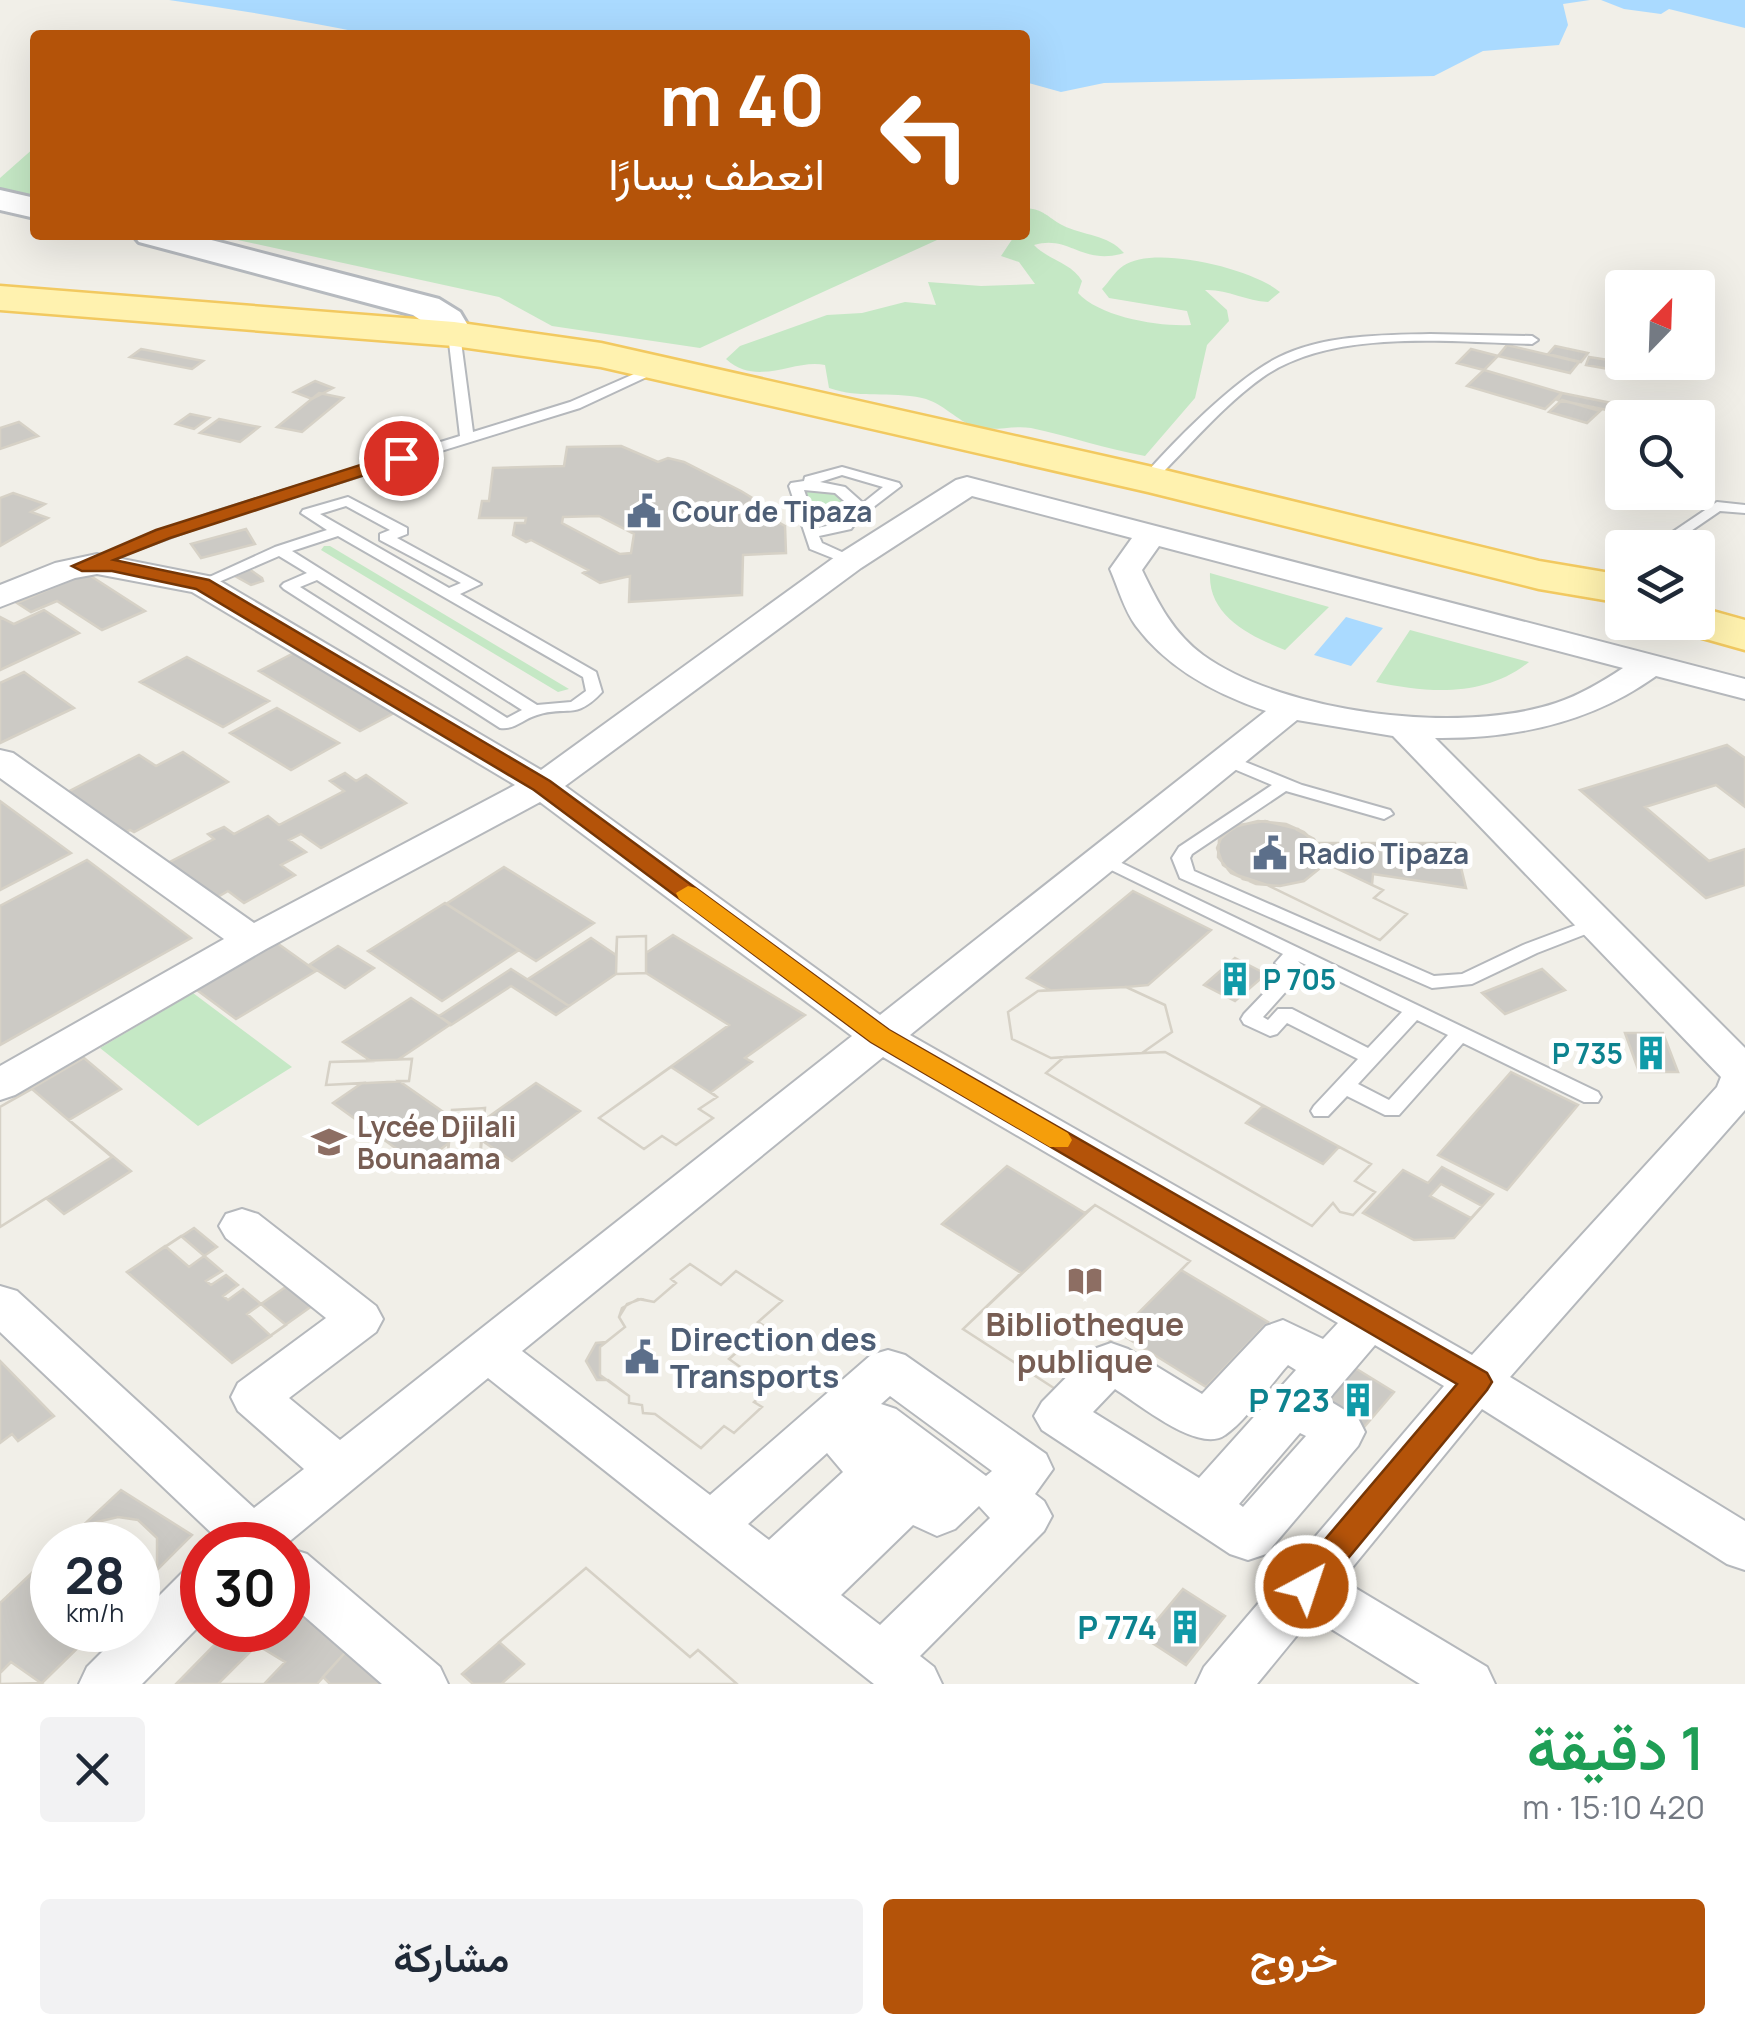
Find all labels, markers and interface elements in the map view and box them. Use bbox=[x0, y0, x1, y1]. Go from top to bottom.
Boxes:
text: 40 m bbox=[659, 51, 825, 147]
icon: left bbox=[860, 70, 990, 200]
text: انعطف يسارًا bbox=[608, 142, 825, 204]
north arrow bbox=[1605, 270, 1715, 380]
map controls bbox=[1605, 270, 1715, 640]
button: search bbox=[1605, 400, 1715, 510]
pin bbox=[359, 416, 444, 501]
icon: arrive bbox=[374, 431, 429, 486]
public building icon: Cour de Tipaza bbox=[625, 492, 663, 530]
place label: Cour de Tipaza bbox=[672, 492, 872, 530]
button: layers bbox=[1605, 530, 1715, 640]
public building icon: Radio Tipaza bbox=[1251, 834, 1289, 872]
place label: Radio Tipaza bbox=[1298, 834, 1469, 872]
building icon: P 705 bbox=[1216, 960, 1254, 998]
place label: P 705 bbox=[1263, 960, 1336, 998]
place label: P 735 bbox=[1552, 1034, 1623, 1072]
building icon: P 735 bbox=[1632, 1034, 1670, 1072]
place label: Lycée Djilali Bounaama bbox=[357, 1107, 516, 1177]
school or university icon: Lycée Djilali Bounaama bbox=[310, 1123, 348, 1161]
library icon: Bibliotheque publique bbox=[1066, 1262, 1104, 1300]
place label: Bibliotheque publique bbox=[986, 1302, 1184, 1383]
place label: Direction des Transports bbox=[670, 1317, 877, 1398]
public building icon: Direction des Transports bbox=[623, 1338, 661, 1376]
place label: P 723 bbox=[1248, 1378, 1330, 1422]
building icon: P 723 bbox=[1339, 1381, 1377, 1419]
speed limit sign: 30 bbox=[180, 1522, 310, 1652]
position arrow bbox=[1254, 1534, 1358, 1638]
text: 28 bbox=[65, 1541, 125, 1609]
text: km/h bbox=[66, 1595, 124, 1630]
place label: P 774 bbox=[1078, 1605, 1157, 1649]
building icon: P 774 bbox=[1166, 1608, 1204, 1646]
text: 1 دقيقة bbox=[1527, 1706, 1705, 1788]
button: close bbox=[40, 1717, 145, 1822]
text: 420 m · 15:10 bbox=[1522, 1785, 1705, 1829]
button: مشاركة bbox=[40, 1899, 863, 2014]
button: خروج bbox=[883, 1899, 1705, 2014]

